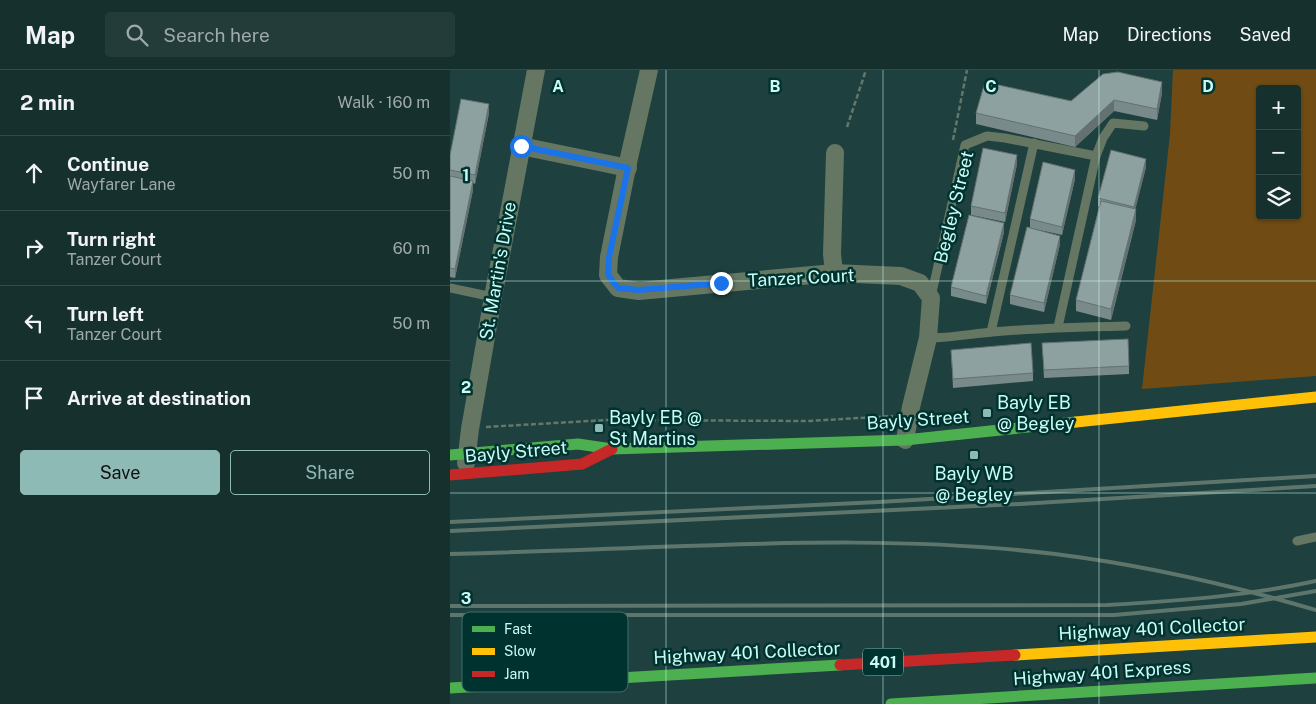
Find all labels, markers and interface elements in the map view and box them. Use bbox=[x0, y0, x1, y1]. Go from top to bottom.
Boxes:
search box bbox=[105, 12, 455, 57]
text: Map bbox=[25, 21, 75, 49]
icon: search bbox=[123, 21, 151, 49]
text: Search here bbox=[163, 24, 270, 46]
text: Map bbox=[1062, 24, 1099, 45]
text: Directions bbox=[1127, 24, 1212, 45]
text: Saved bbox=[1240, 24, 1291, 45]
text: A bbox=[552, 77, 564, 96]
text: B bbox=[770, 77, 781, 96]
text: C bbox=[985, 77, 997, 96]
text: D bbox=[1202, 77, 1214, 96]
map controls bbox=[1256, 85, 1301, 220]
button: + bbox=[1256, 85, 1301, 130]
text: 2 min bbox=[20, 90, 75, 115]
text: Walk · 160 m bbox=[338, 93, 430, 112]
button: − bbox=[1256, 130, 1301, 175]
route start bbox=[510, 135, 533, 158]
street label: Begley Street bbox=[929, 149, 978, 265]
text: Continue bbox=[67, 153, 149, 175]
icon: ahead bbox=[20, 159, 48, 187]
text: 50 m bbox=[392, 164, 430, 183]
text: 1 bbox=[463, 166, 469, 185]
text: Wayfarer Lane bbox=[67, 175, 176, 194]
button: layers bbox=[1256, 175, 1301, 220]
street label: St. Martin's Drive bbox=[475, 200, 520, 342]
text: Turn right bbox=[67, 228, 156, 250]
icon: right bbox=[20, 234, 48, 262]
text: 60 m bbox=[393, 239, 430, 258]
text: Tanzer Court bbox=[67, 250, 162, 269]
street label: Tanzer Court bbox=[747, 264, 855, 291]
route end bbox=[710, 272, 733, 295]
text: Turn left bbox=[67, 303, 144, 325]
icon: left bbox=[20, 309, 48, 337]
text: 50 m bbox=[392, 314, 430, 333]
text: Tanzer Court bbox=[67, 325, 162, 344]
text: 2 bbox=[461, 378, 471, 397]
icon: arrive bbox=[20, 384, 48, 412]
text: Arrive at destination bbox=[67, 387, 251, 409]
place label: Bayly EB @ Begley bbox=[997, 392, 1075, 434]
street label: Bayly Street bbox=[866, 405, 970, 434]
place label: Bayly EB @ St Martins bbox=[609, 407, 702, 449]
marker: Bayly EB @ Begley bbox=[981, 407, 993, 419]
marker: Bayly EB @ St Martins bbox=[593, 422, 605, 434]
street label: Bayly Street bbox=[464, 437, 568, 466]
marker: Bayly WB @ Begley bbox=[968, 449, 980, 461]
button: Save bbox=[20, 450, 220, 495]
button: Share bbox=[230, 450, 430, 495]
place label: Bayly WB @ Begley bbox=[934, 463, 1014, 505]
text: 3 bbox=[461, 589, 471, 608]
legend bbox=[462, 612, 628, 692]
street label: Highway 401 Collector bbox=[1058, 613, 1246, 644]
text: Fast bbox=[504, 621, 532, 637]
street label: Highway 401 Collector bbox=[653, 637, 841, 668]
text: Slow bbox=[504, 643, 536, 659]
road number: 401 bbox=[863, 648, 903, 676]
street label: Highway 401 Express bbox=[1012, 656, 1192, 689]
text: Jam bbox=[504, 666, 529, 682]

